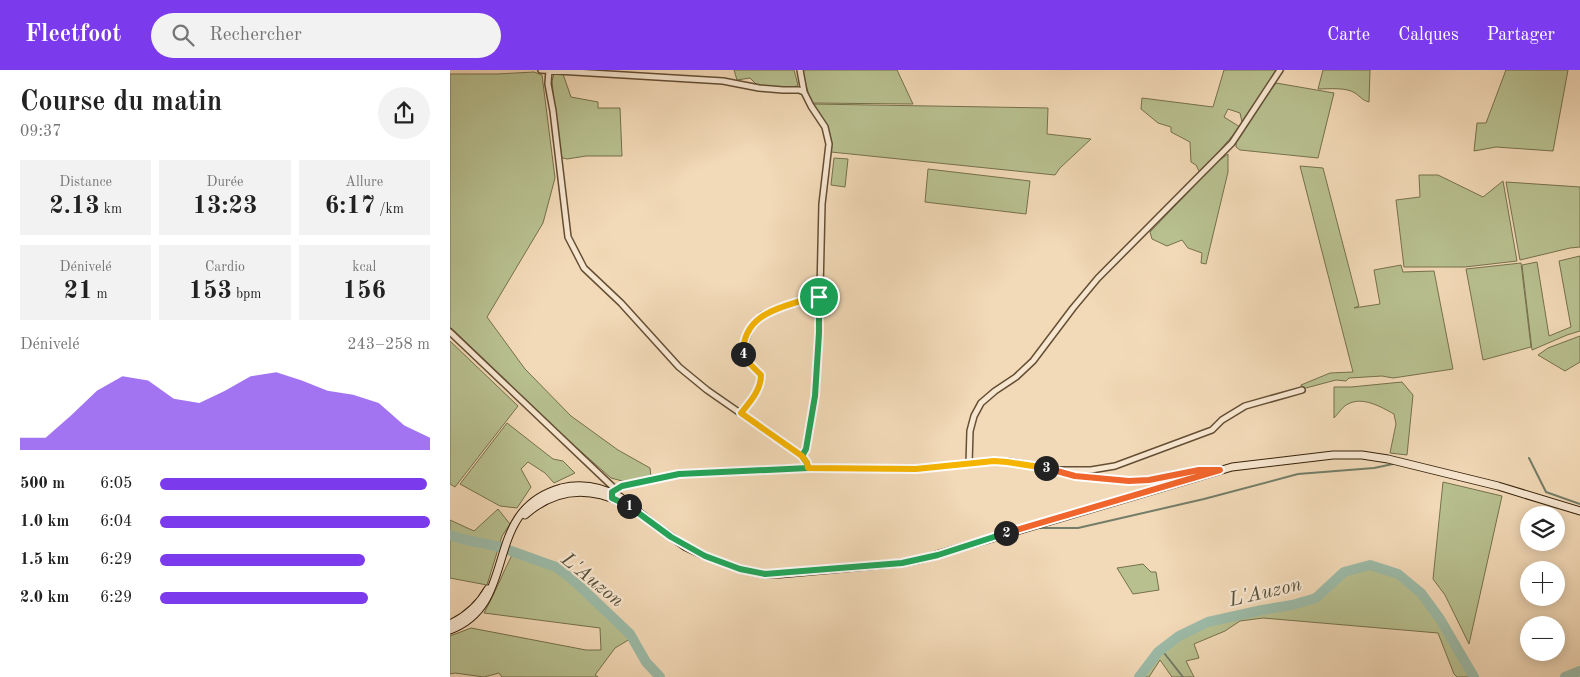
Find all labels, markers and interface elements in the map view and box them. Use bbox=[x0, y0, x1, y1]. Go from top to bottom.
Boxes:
search box bbox=[151, 13, 501, 58]
icon: search bbox=[169, 21, 197, 49]
text: Fleetfoot bbox=[25, 23, 121, 47]
text: Rechercher bbox=[209, 26, 302, 45]
text: Carte bbox=[1327, 26, 1370, 44]
text: Calques bbox=[1398, 26, 1459, 44]
text: Partager bbox=[1487, 26, 1555, 44]
button: share bbox=[378, 87, 430, 139]
text: Course du matin bbox=[20, 89, 222, 117]
text: 09:37 bbox=[20, 124, 62, 140]
text: Distance bbox=[59, 175, 112, 189]
text: Durée bbox=[206, 175, 244, 189]
text: Allure bbox=[345, 175, 383, 189]
text: 2.13 bbox=[49, 194, 100, 219]
text: 13:23 bbox=[192, 194, 258, 219]
text: 6:17 bbox=[325, 194, 375, 219]
text: km bbox=[100, 202, 122, 216]
text: /km bbox=[375, 202, 404, 216]
text: Dénivelé bbox=[60, 260, 112, 274]
text: Cardio bbox=[205, 260, 245, 274]
text: kcal bbox=[352, 260, 376, 274]
pin bbox=[798, 276, 840, 318]
text: 21 bbox=[64, 279, 93, 304]
text: 153 bbox=[189, 279, 232, 304]
text: 156 bbox=[343, 279, 386, 304]
icon: arrive bbox=[805, 283, 833, 311]
text: m bbox=[93, 287, 108, 301]
text: bpm bbox=[232, 287, 261, 301]
text: Dénivelé bbox=[20, 337, 80, 353]
text: 243–258 m bbox=[347, 337, 430, 353]
pin: 4 bbox=[730, 342, 756, 366]
text: 4 bbox=[739, 347, 748, 361]
pin: 3 bbox=[1034, 456, 1058, 480]
text: 3 bbox=[1042, 461, 1051, 475]
text: 500 m bbox=[20, 476, 65, 492]
text: 6:05 bbox=[100, 476, 132, 492]
pin: 1 bbox=[616, 494, 642, 518]
text: 1 bbox=[625, 499, 634, 513]
map controls bbox=[1520, 506, 1565, 661]
button: layers bbox=[1520, 506, 1565, 551]
text: 1.0 km bbox=[20, 514, 69, 530]
text: 6:04 bbox=[100, 514, 132, 530]
pin: 2 bbox=[994, 520, 1018, 546]
text: 2 bbox=[1002, 526, 1011, 540]
water label: L'Auzon bbox=[556, 549, 627, 612]
text: 1.5 km bbox=[20, 552, 69, 568]
text: 6:29 bbox=[100, 552, 132, 568]
button: + bbox=[1520, 561, 1565, 606]
water label: L'Auzon bbox=[1226, 575, 1304, 611]
text: 2.0 km bbox=[20, 590, 69, 606]
text: 6:29 bbox=[100, 590, 132, 606]
button: − bbox=[1520, 616, 1565, 661]

